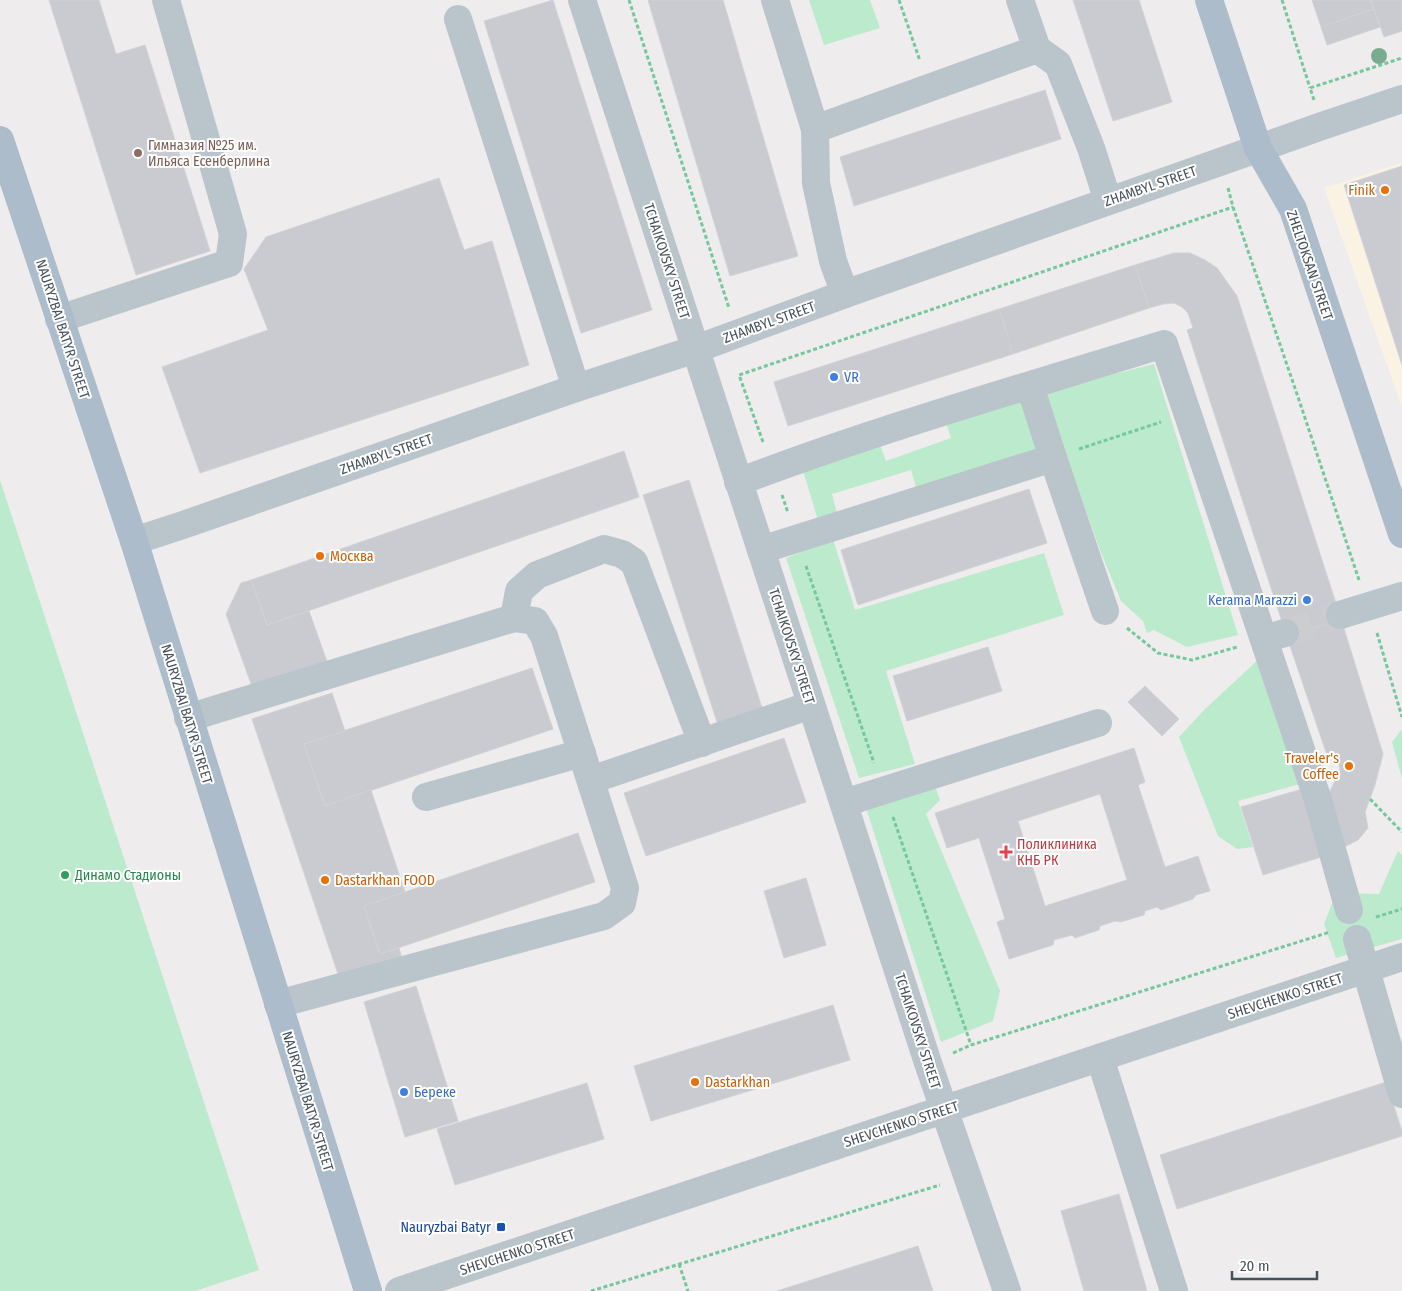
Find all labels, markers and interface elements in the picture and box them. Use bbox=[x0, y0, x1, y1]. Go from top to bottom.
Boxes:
place label: Гимназия №25 им. Ильяса Есенберлина bbox=[148, 137, 270, 170]
marker: Гимназия №25 им. Ильяса Есенберлина bbox=[132, 147, 144, 159]
street label: ZHAMBYL STREET bbox=[1102, 163, 1199, 210]
place label: Finik bbox=[1348, 182, 1375, 199]
marker: Finik bbox=[1379, 184, 1391, 196]
street label: TCHAIKOVSKY STREET bbox=[640, 201, 693, 322]
street label: ZHELTOKSAN STREET bbox=[1283, 208, 1336, 323]
street label: NAURYZBAI BATYR STREET bbox=[32, 257, 93, 401]
street label: ZHAMBYL STREET bbox=[721, 298, 818, 347]
place label: VR bbox=[844, 369, 859, 386]
marker: VR bbox=[828, 371, 840, 383]
street label: ZHAMBYL STREET bbox=[338, 431, 435, 478]
place label: Москва bbox=[330, 548, 374, 565]
marker: Москва bbox=[314, 550, 326, 562]
street label: TCHAIKOVSKY STREET bbox=[765, 586, 818, 707]
place label: Kerama Marazzi bbox=[1208, 592, 1297, 609]
marker: Kerama Marazzi bbox=[1301, 594, 1313, 606]
street label: NAURYZBAI BATYR STREET bbox=[157, 642, 216, 787]
place label: Traveler's Coffee bbox=[1285, 750, 1339, 783]
marker: Traveler's Coffee bbox=[1343, 760, 1355, 772]
place label: Поликлиника КНБ РК bbox=[1017, 836, 1097, 869]
marker: Поликлиника КНБ РК bbox=[999, 845, 1013, 859]
place label: Динамо Стадионы bbox=[74, 867, 181, 884]
marker: Динамо Стадионы bbox=[59, 869, 71, 881]
place label: Dastarkhan FOOD bbox=[335, 872, 435, 889]
marker: Dastarkhan FOOD bbox=[319, 874, 331, 886]
street label: SHEVCHENKO STREET bbox=[1226, 970, 1345, 1023]
street label: TCHAIKOVSKY STREET bbox=[891, 971, 944, 1092]
street label: NAURYZBAI BATYR STREET bbox=[278, 1029, 337, 1174]
place label: Dastarkhan bbox=[705, 1074, 770, 1091]
marker: Dastarkhan bbox=[689, 1076, 701, 1088]
place label: Береке bbox=[414, 1084, 456, 1101]
marker: Береке bbox=[398, 1086, 410, 1098]
street label: SHEVCHENKO STREET bbox=[842, 1098, 961, 1151]
place label: Nauryzbai Batyr bbox=[400, 1219, 491, 1236]
marker: Nauryzbai Batyr bbox=[495, 1221, 507, 1233]
street label: SHEVCHENKO STREET bbox=[458, 1226, 577, 1279]
scale bar bbox=[1232, 1248, 1317, 1280]
text: 20 m bbox=[1240, 1257, 1270, 1275]

